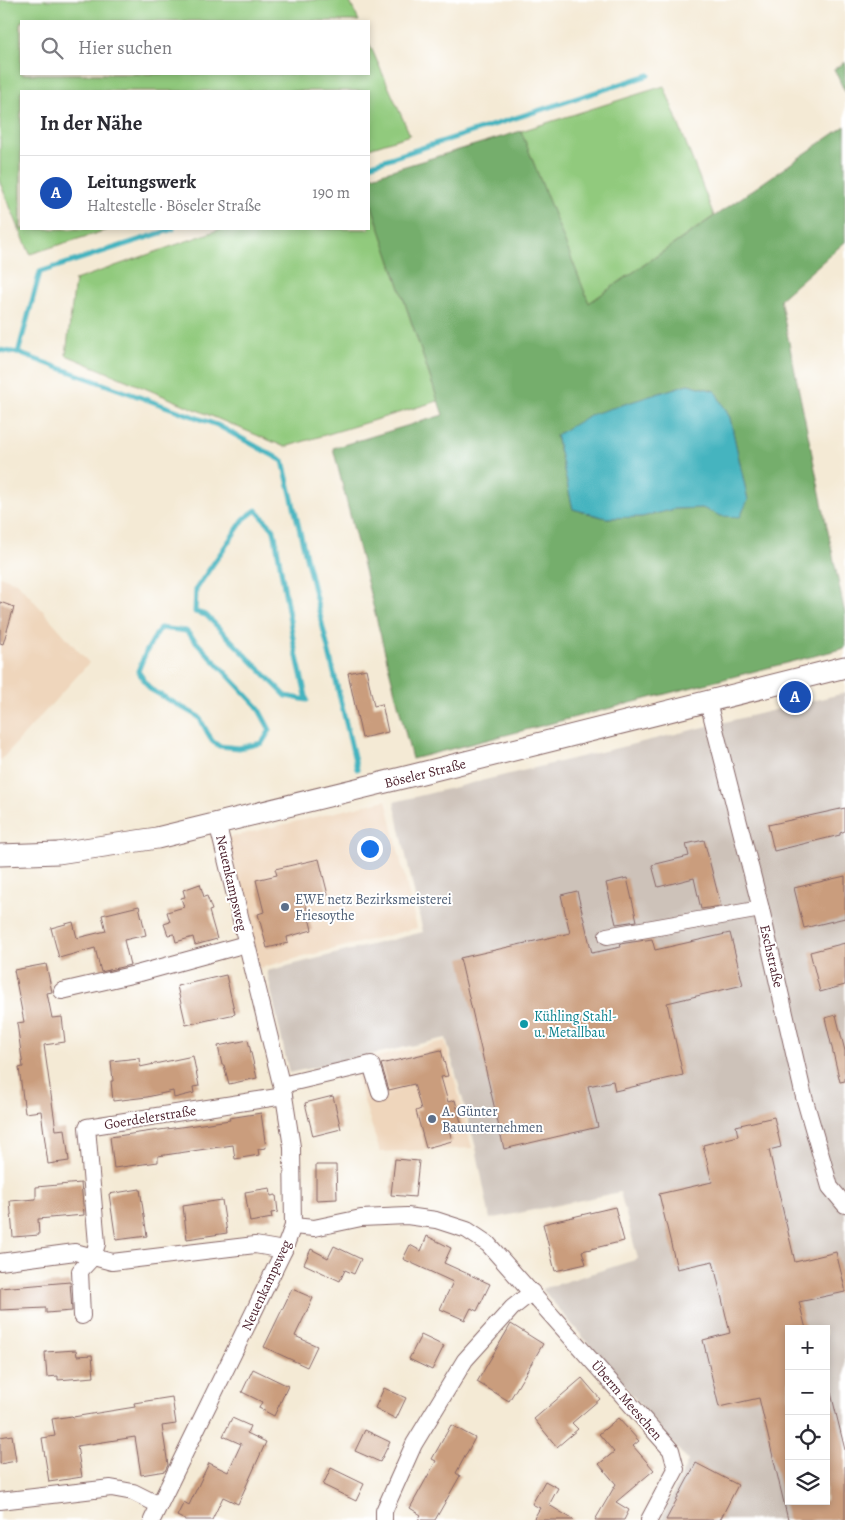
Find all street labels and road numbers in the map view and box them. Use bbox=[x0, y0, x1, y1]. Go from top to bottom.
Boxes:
street label: Böseler Straße bbox=[382, 754, 468, 793]
street label: Neuenkampsweg bbox=[211, 833, 252, 933]
street label: Eschstraße bbox=[755, 923, 788, 989]
street label: Goerdelerstraße bbox=[103, 1101, 197, 1134]
street label: Neuenkampsweg bbox=[237, 1237, 296, 1334]
street label: Überm Meeschen bbox=[587, 1356, 667, 1444]

